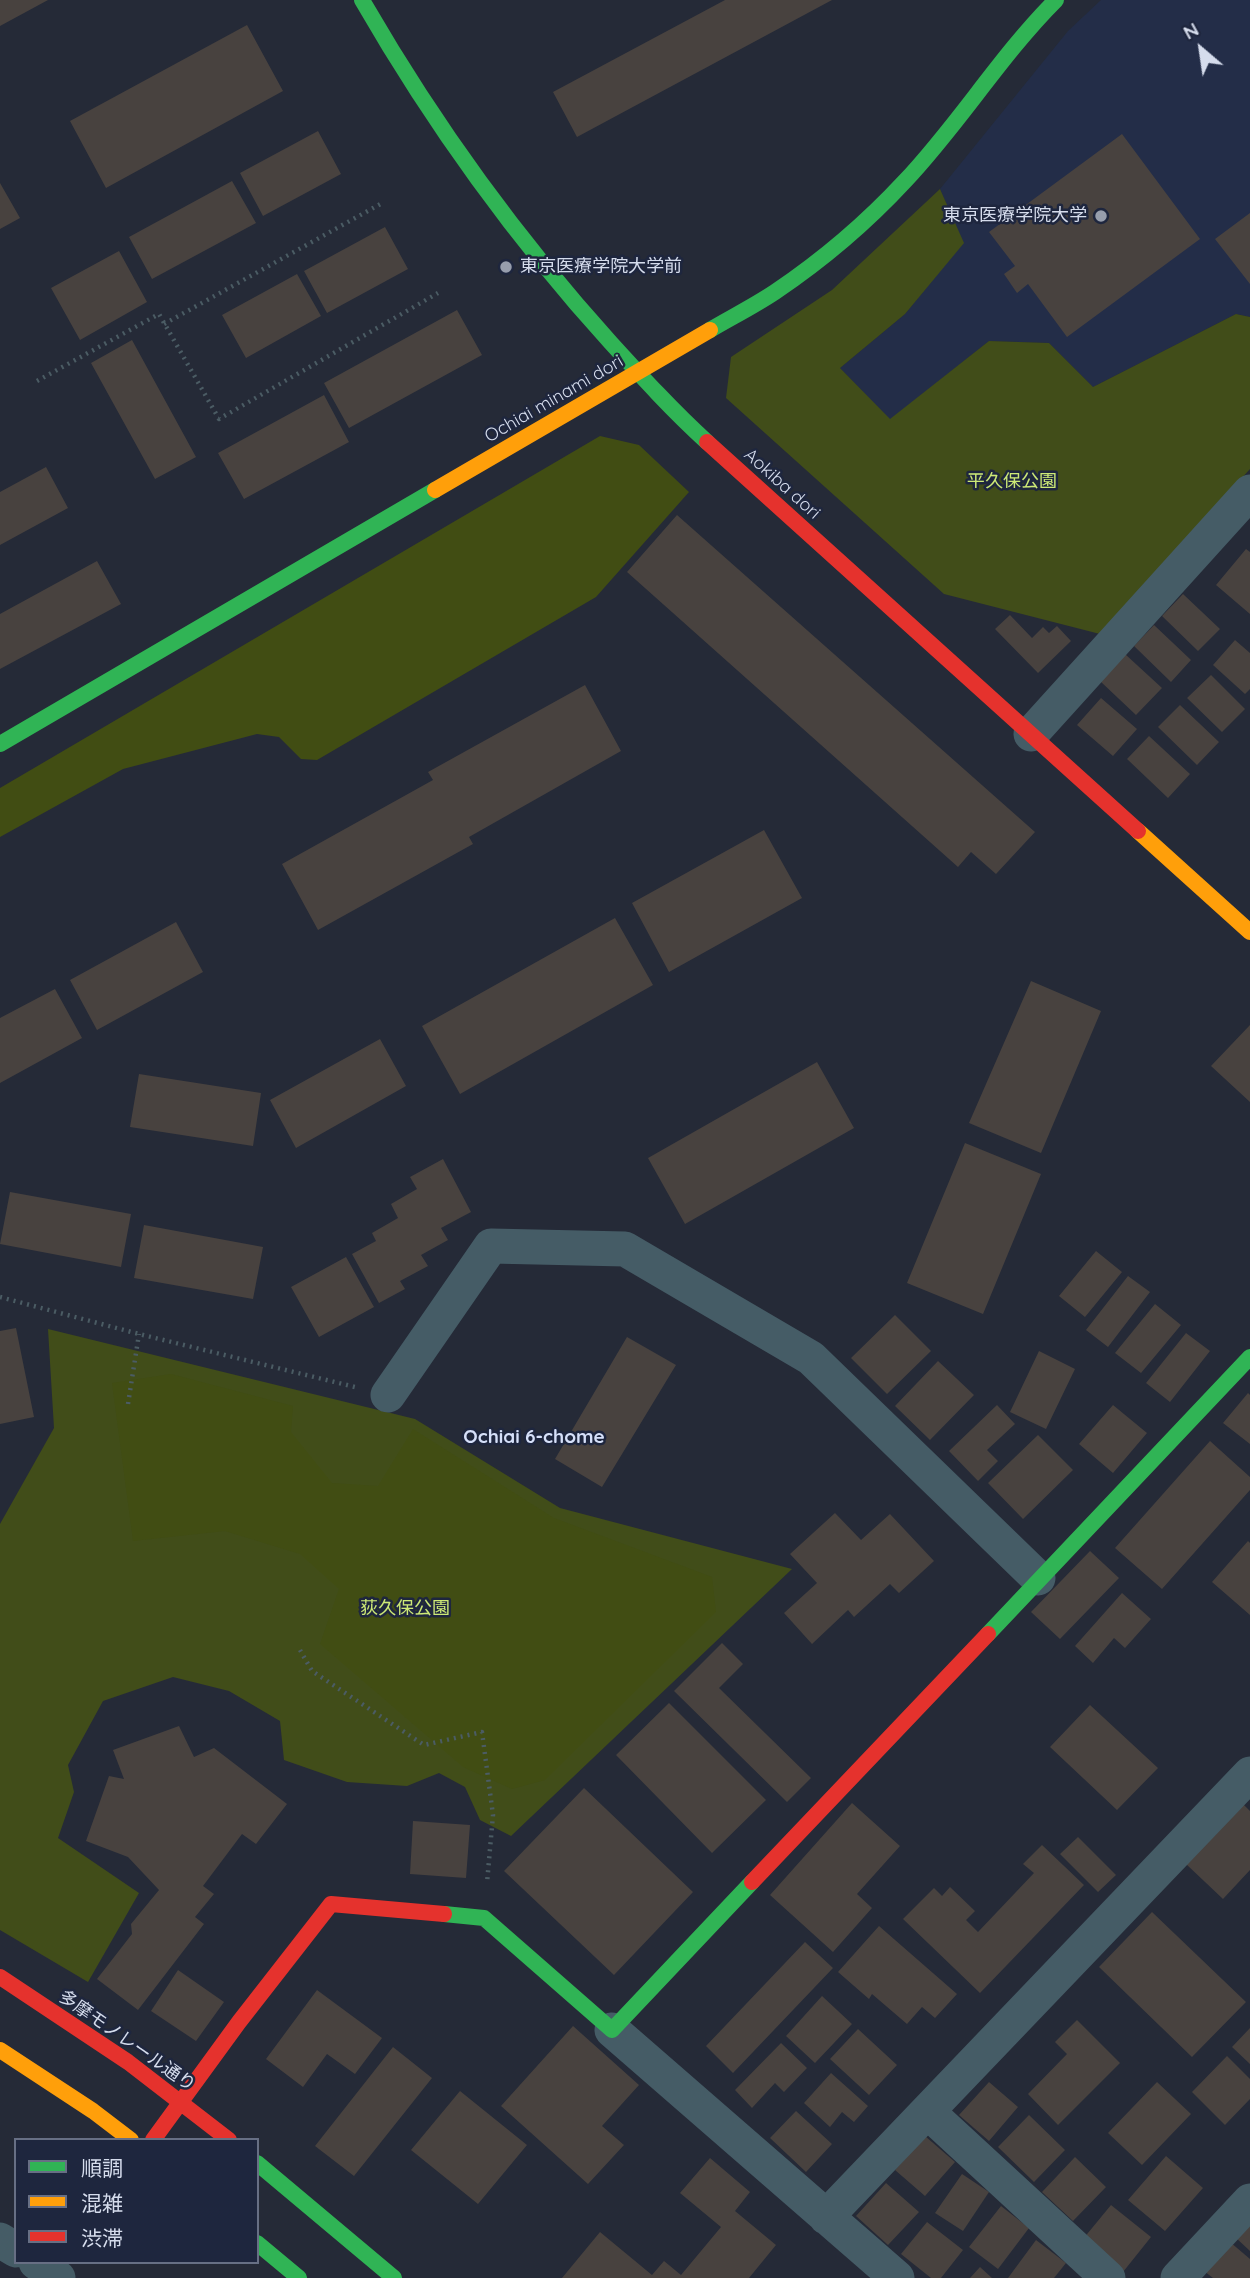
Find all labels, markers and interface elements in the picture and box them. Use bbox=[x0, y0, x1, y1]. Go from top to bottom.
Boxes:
north arrow bbox=[1166, 14, 1236, 84]
text: N bbox=[1179, 17, 1203, 45]
place label: 東京医療学院大学 bbox=[943, 205, 1087, 227]
marker: 東京医療学院大学 bbox=[1093, 208, 1109, 224]
place label: 東京医療学院大学前 bbox=[520, 256, 682, 278]
marker: 東京医療学院大学前 bbox=[498, 259, 514, 275]
street label: Ochiai minami dori bbox=[481, 351, 627, 447]
street label: Aokiba dori bbox=[739, 444, 825, 524]
park label: 平久保公園 bbox=[967, 471, 1057, 493]
district label: Ochiai 6-chome bbox=[463, 1426, 605, 1448]
park label: 荻久保公園 bbox=[360, 1598, 450, 1620]
street label: 多摩モノレール通り bbox=[54, 1986, 200, 2096]
legend bbox=[14, 2138, 259, 2264]
text: 順調 bbox=[81, 2155, 123, 2181]
text: 混雑 bbox=[81, 2190, 123, 2216]
text: 渋滞 bbox=[81, 2225, 123, 2251]

